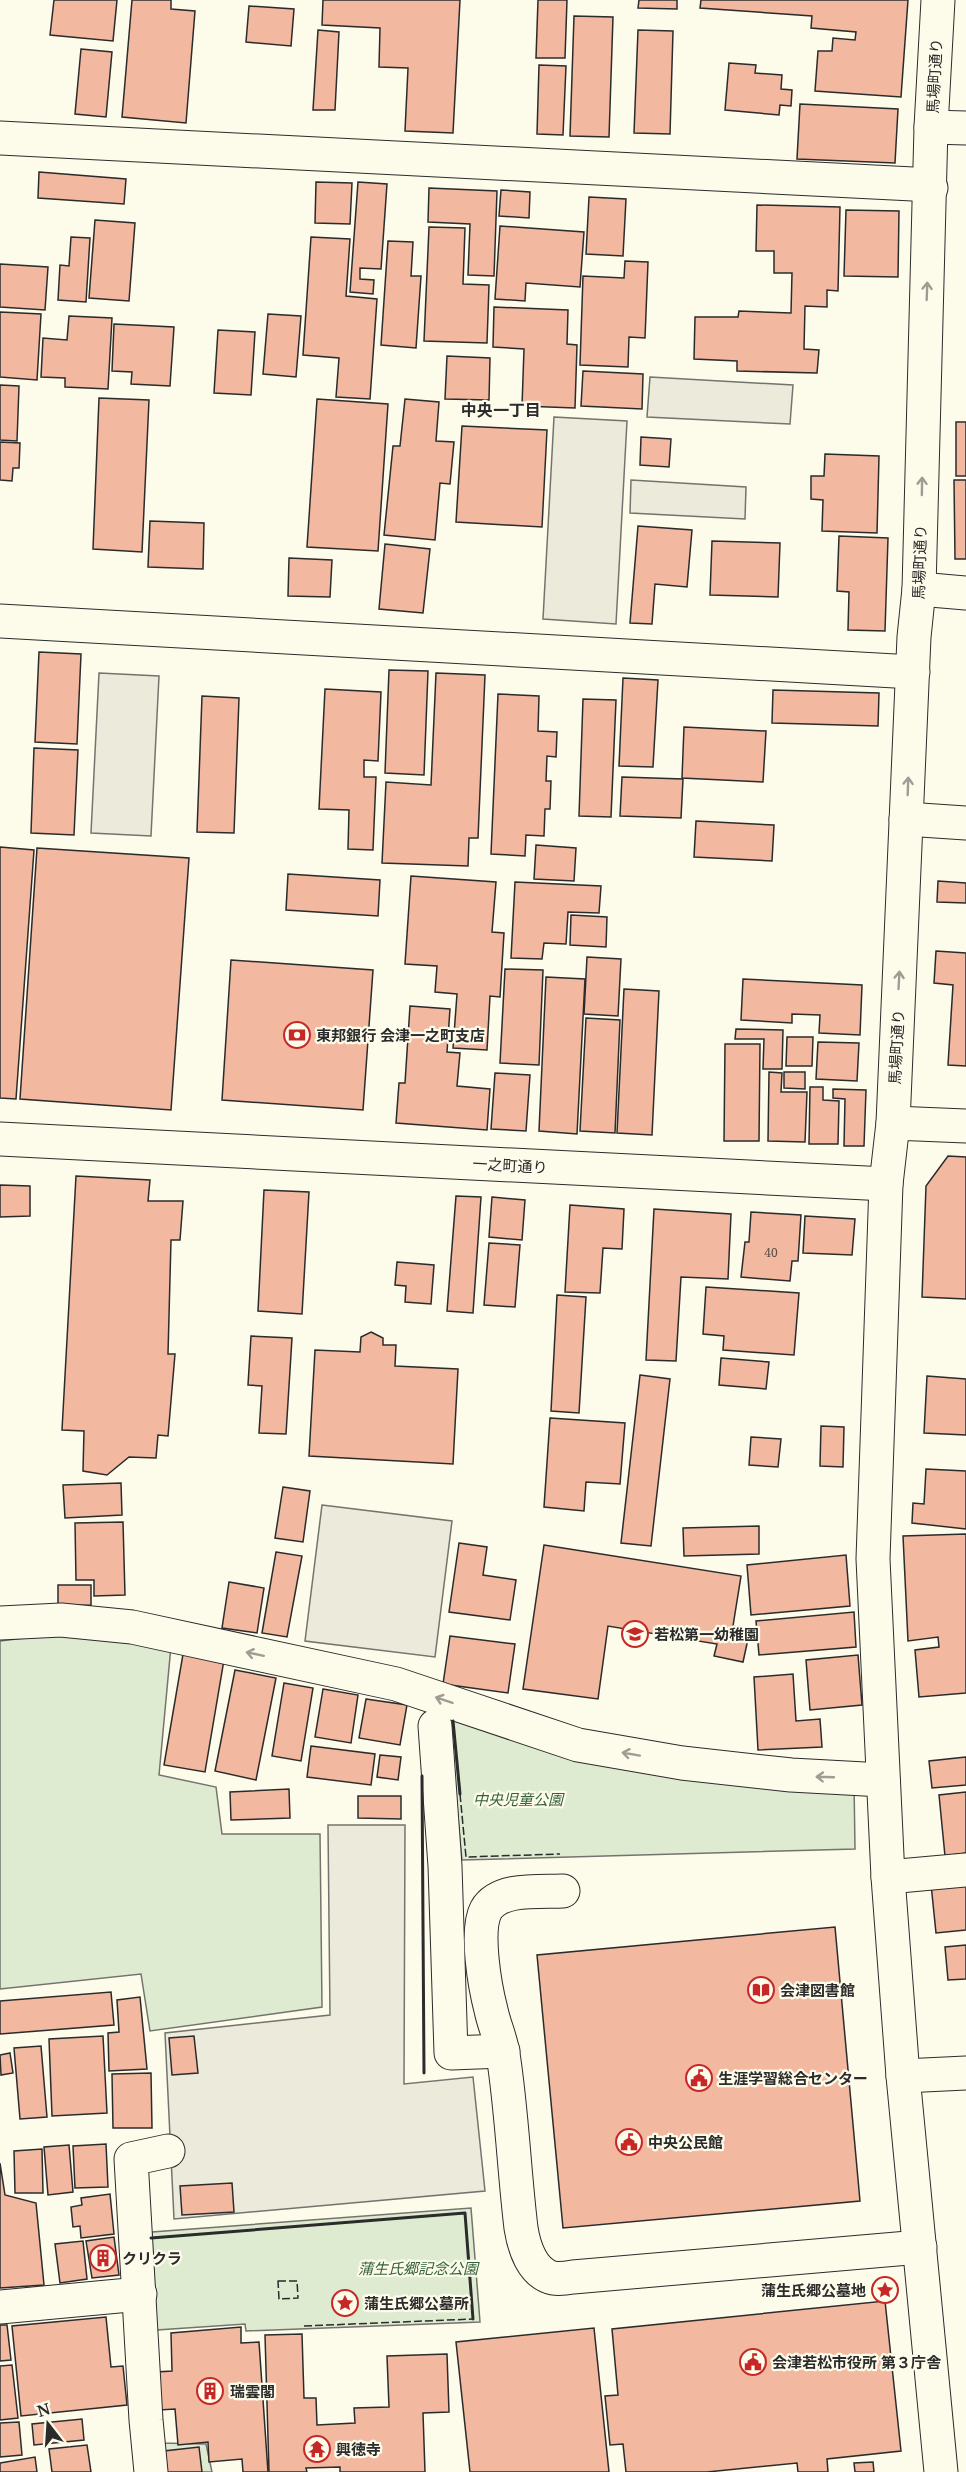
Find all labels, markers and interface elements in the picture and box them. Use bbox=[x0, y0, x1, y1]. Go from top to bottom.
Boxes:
street label: 馬場町通り bbox=[922, 38, 946, 114]
one-way arrow bbox=[922, 282, 933, 302]
district label: 中央一丁目 bbox=[461, 399, 541, 421]
one-way arrow bbox=[916, 477, 927, 497]
street label: 馬場町通り bbox=[908, 524, 930, 600]
one-way arrow bbox=[902, 776, 913, 796]
one-way arrow bbox=[894, 971, 905, 991]
street label: 馬場町通り bbox=[884, 1009, 908, 1085]
bank icon: 東邦銀行 会津一之町支店 bbox=[282, 1020, 312, 1050]
place label: 東邦銀行 会津一之町支店 bbox=[316, 1025, 485, 1045]
street label: 一之町通り bbox=[472, 1153, 548, 1177]
house number: 40 bbox=[764, 1244, 778, 1261]
school or university icon: 若松第一幼稚園 bbox=[620, 1619, 650, 1649]
place label: 若松第一幼稚園 bbox=[654, 1624, 759, 1644]
one-way arrow bbox=[246, 1647, 265, 1659]
one-way arrow bbox=[435, 1694, 454, 1705]
one-way arrow bbox=[622, 1748, 642, 1759]
one-way arrow bbox=[815, 1771, 835, 1782]
park label: 中央児童公園 bbox=[473, 1789, 565, 1809]
library icon: 会津図書館 bbox=[746, 1975, 776, 2005]
place label: 会津図書館 bbox=[780, 1980, 855, 2000]
public building icon: 生涯学習総合センター bbox=[684, 2063, 714, 2093]
place label: 生涯学習総合センター bbox=[718, 2068, 868, 2088]
public building icon: 中央公民館 bbox=[614, 2127, 644, 2157]
place label: 中央公民館 bbox=[648, 2132, 723, 2152]
building icon: クリクラ bbox=[88, 2243, 118, 2273]
place label: クリクラ bbox=[122, 2248, 182, 2268]
park label: 蒲生氏郷記念公園 bbox=[358, 2258, 480, 2278]
place icon: 蒲生氏郷公墓地 bbox=[870, 2275, 900, 2305]
place label: 蒲生氏郷公墓地 bbox=[761, 2280, 866, 2300]
place icon: 蒲生氏郷公墓所 bbox=[330, 2288, 360, 2318]
place label: 蒲生氏郷公墓所 bbox=[364, 2293, 469, 2313]
public building icon: 会津若松市役所 第３庁舎 bbox=[738, 2347, 768, 2377]
place label: 会津若松市役所 第３庁舎 bbox=[772, 2352, 942, 2372]
building icon: 瑞雲閣 bbox=[195, 2376, 225, 2406]
place label: 瑞雲閣 bbox=[230, 2381, 275, 2401]
north arrow bbox=[18, 2394, 78, 2454]
text: N bbox=[34, 2397, 53, 2422]
temple icon: 興徳寺 bbox=[302, 2434, 332, 2464]
place label: 興徳寺 bbox=[336, 2439, 381, 2459]

